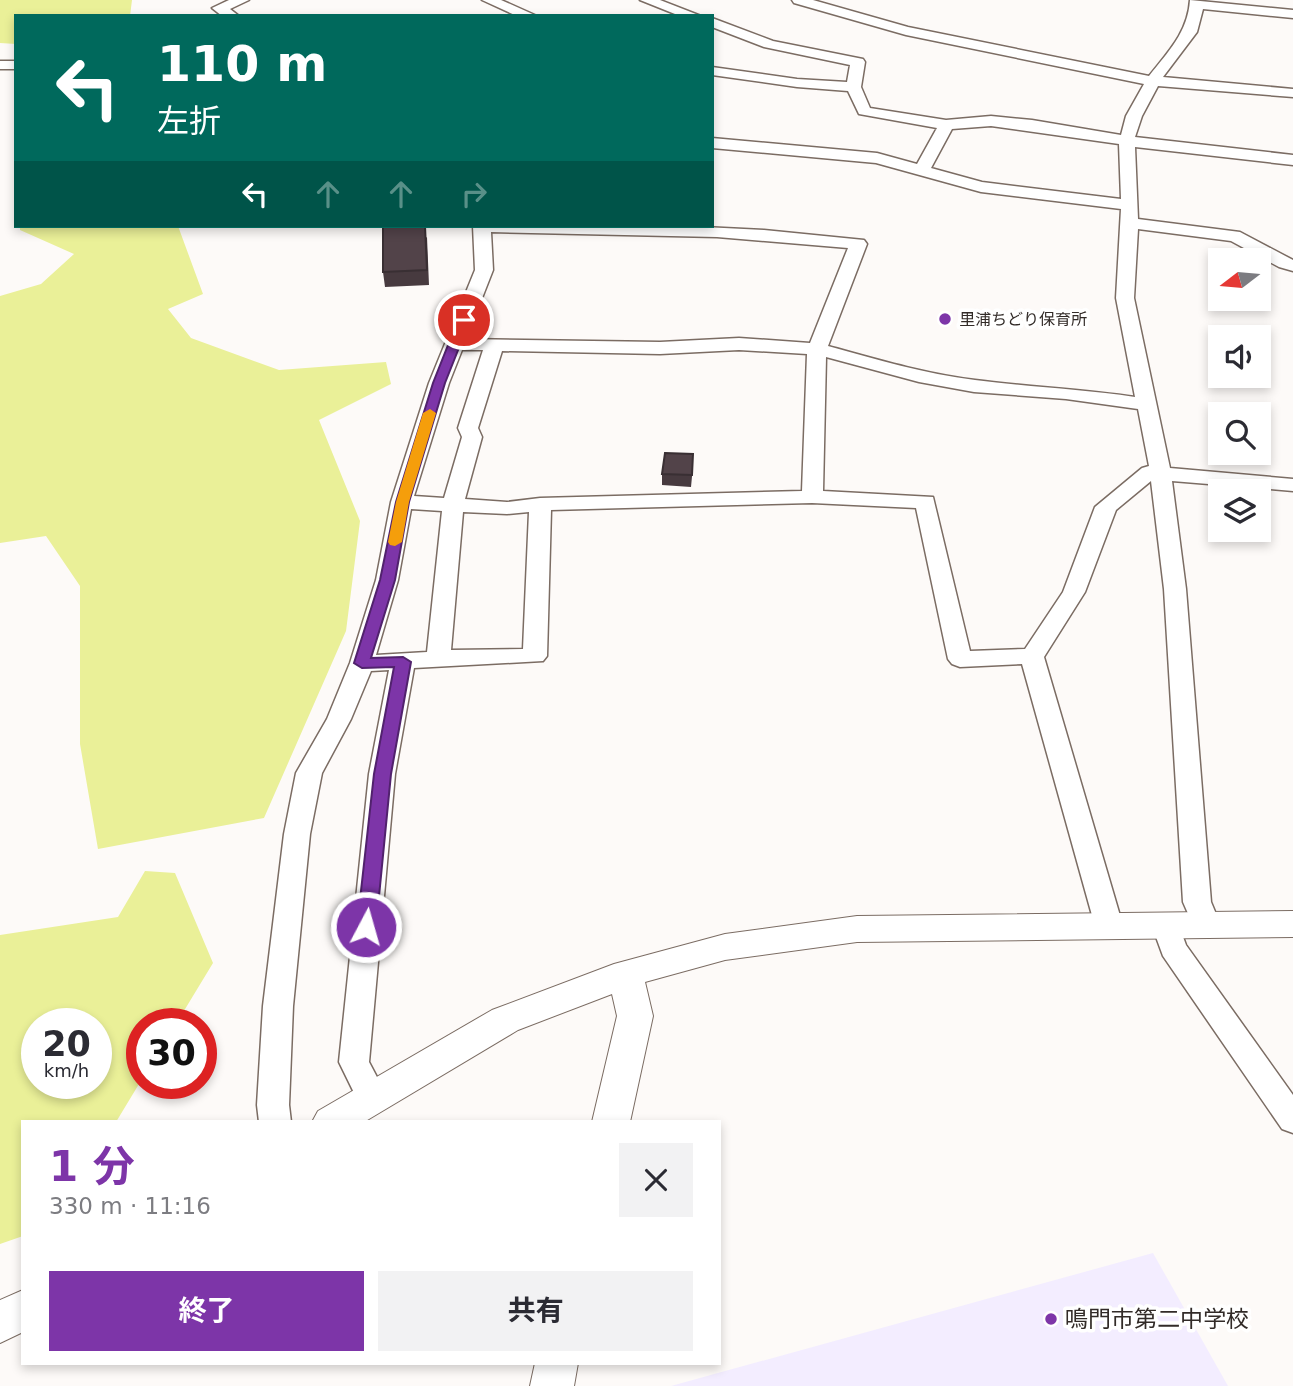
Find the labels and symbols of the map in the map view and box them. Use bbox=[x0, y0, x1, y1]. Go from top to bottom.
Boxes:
north arrow bbox=[1208, 248, 1270, 312]
pin bbox=[434, 290, 494, 350]
place label: 里浦ちどり保育所 bbox=[959, 310, 1087, 329]
marker: 里浦ちどり保育所 bbox=[937, 311, 953, 327]
position arrow bbox=[329, 890, 403, 964]
speed limit sign: 30 bbox=[126, 1008, 217, 1099]
place label: 鳴門市第二中学校 bbox=[1065, 1306, 1249, 1332]
marker: 鳴門市第二中学校 bbox=[1043, 1311, 1059, 1327]

